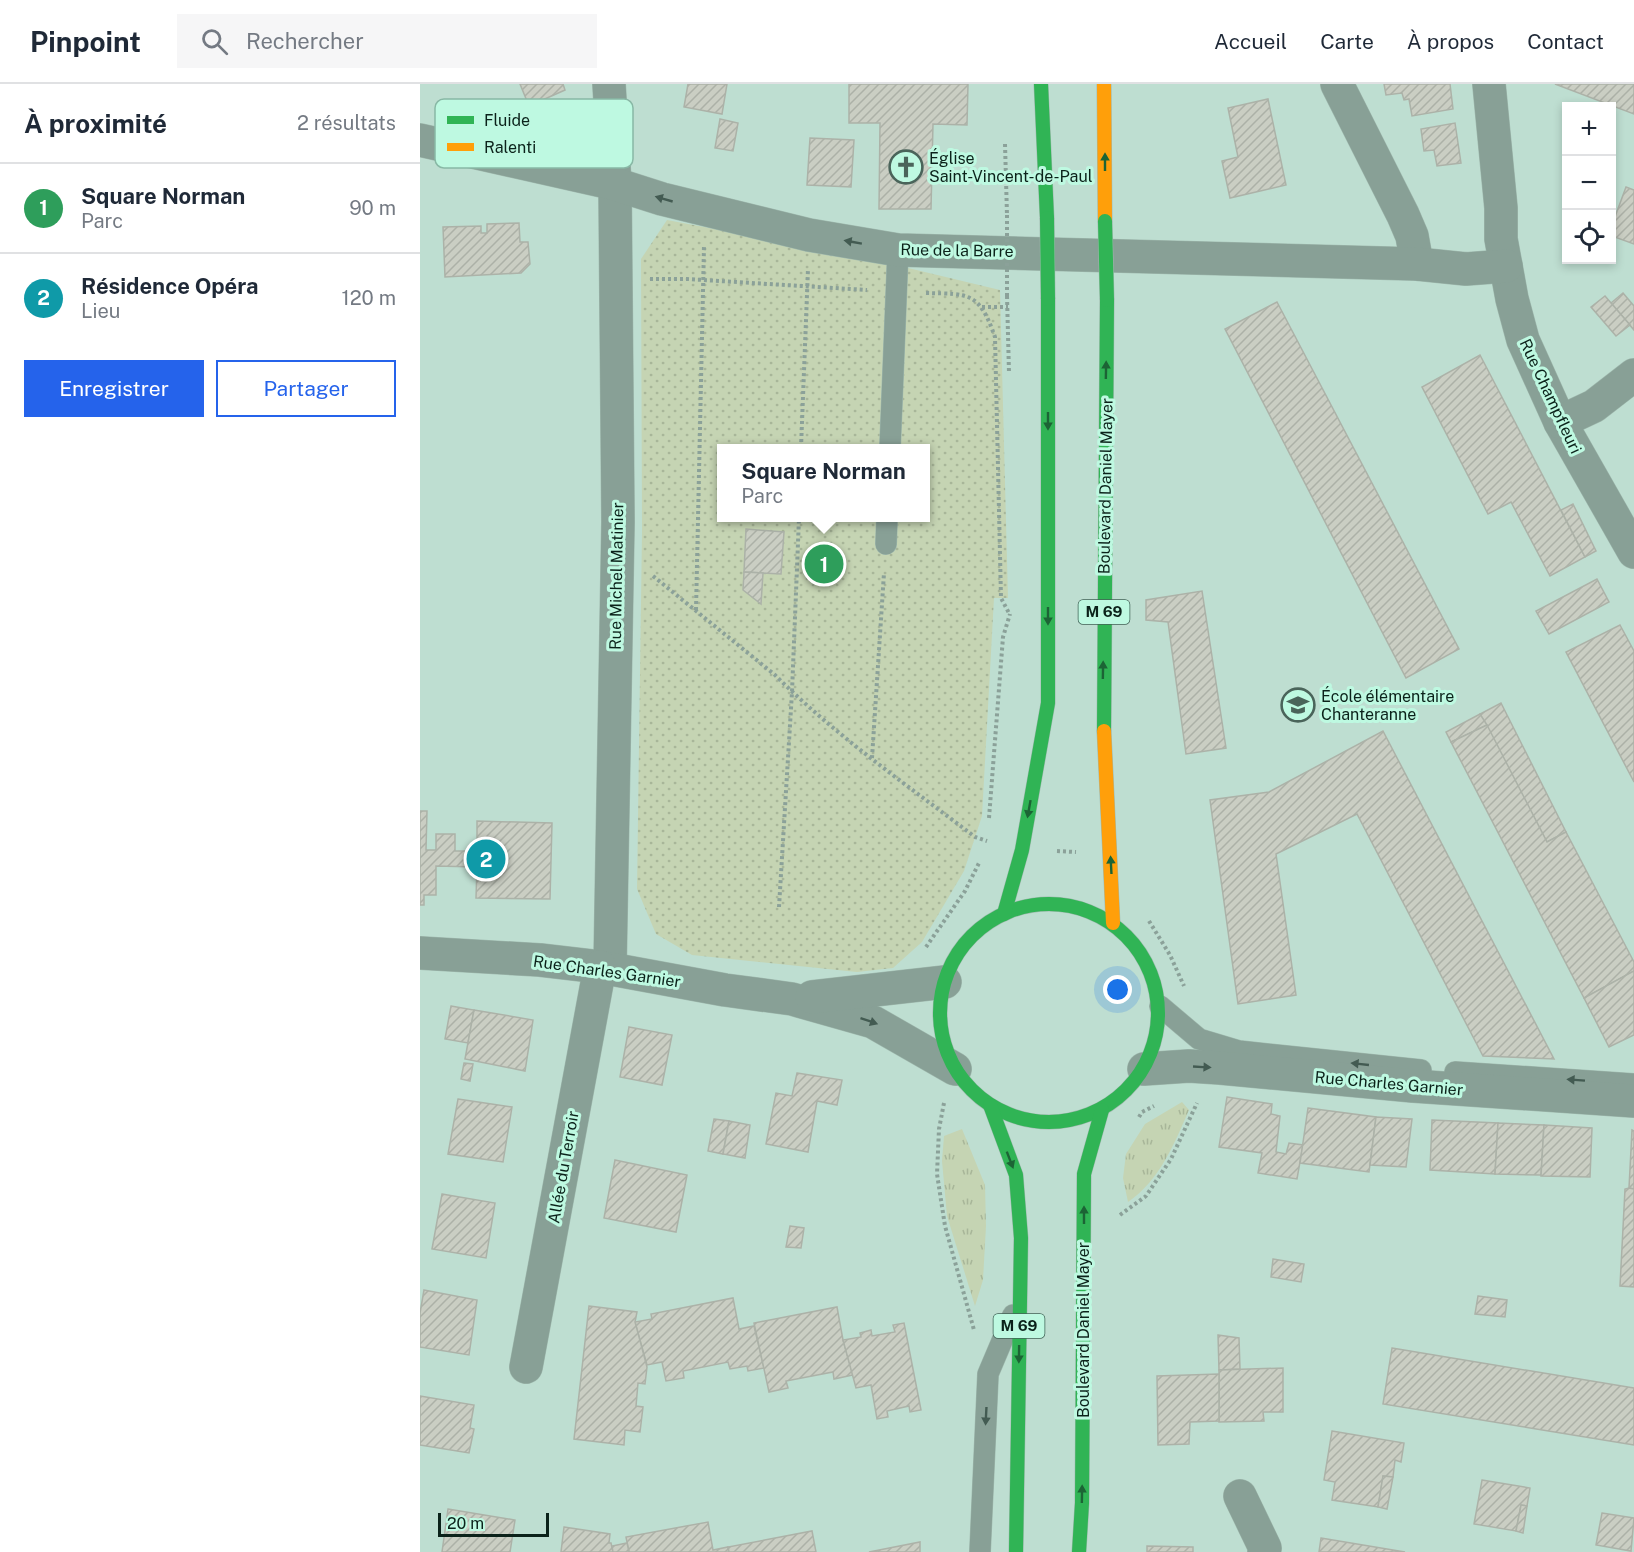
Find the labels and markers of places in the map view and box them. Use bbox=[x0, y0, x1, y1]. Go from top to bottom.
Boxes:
place label: Église Saint-Vincent-de-Paul bbox=[929, 148, 1093, 186]
church icon: Église Saint-Vincent-de-Paul bbox=[888, 149, 924, 185]
pin: 1 bbox=[804, 542, 844, 586]
place label: École élémentaire Chanteranne bbox=[1321, 686, 1454, 724]
school or university icon: École élémentaire Chanteranne bbox=[1280, 687, 1316, 723]
pin: 2 bbox=[466, 836, 506, 882]

